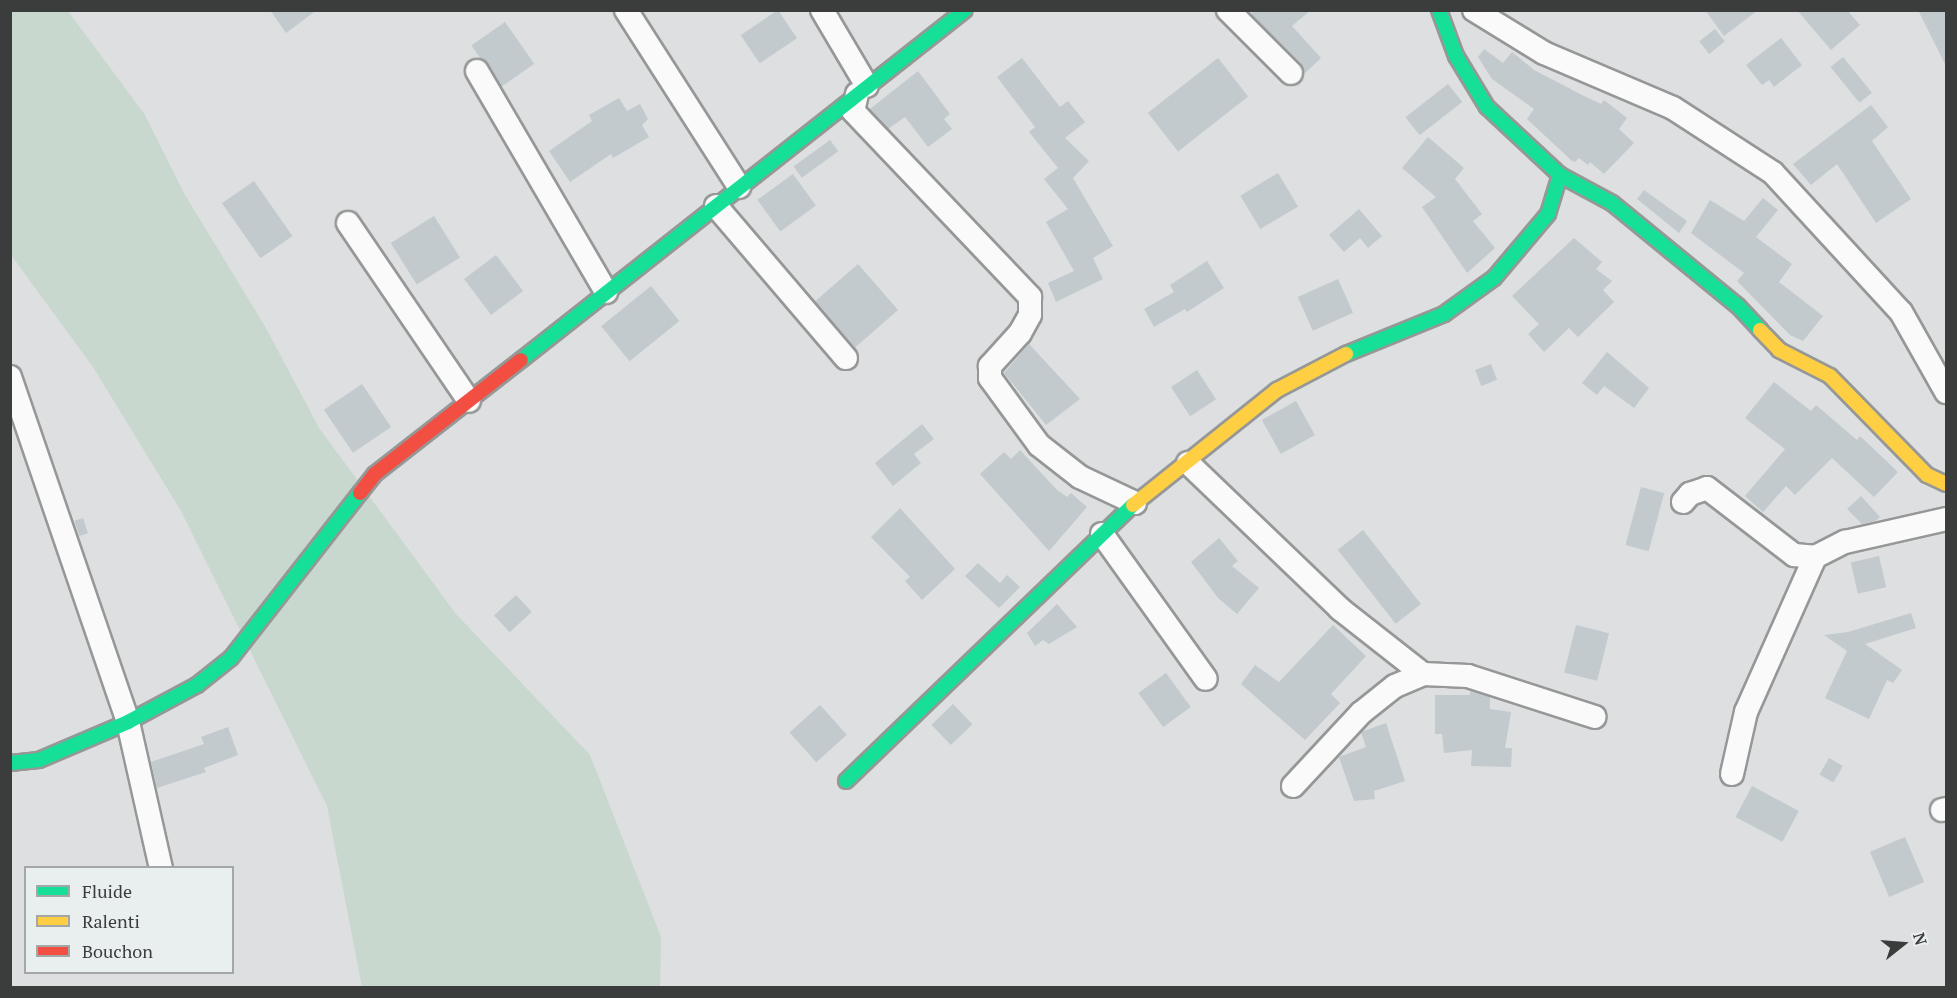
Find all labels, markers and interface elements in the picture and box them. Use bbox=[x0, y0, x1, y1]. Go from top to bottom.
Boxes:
legend bbox=[24, 866, 234, 974]
text: Fluide bbox=[82, 879, 132, 903]
text: Ralenti bbox=[82, 909, 140, 933]
north arrow bbox=[1873, 914, 1933, 974]
text: N bbox=[1908, 930, 1933, 948]
text: Bouchon bbox=[82, 939, 153, 963]

